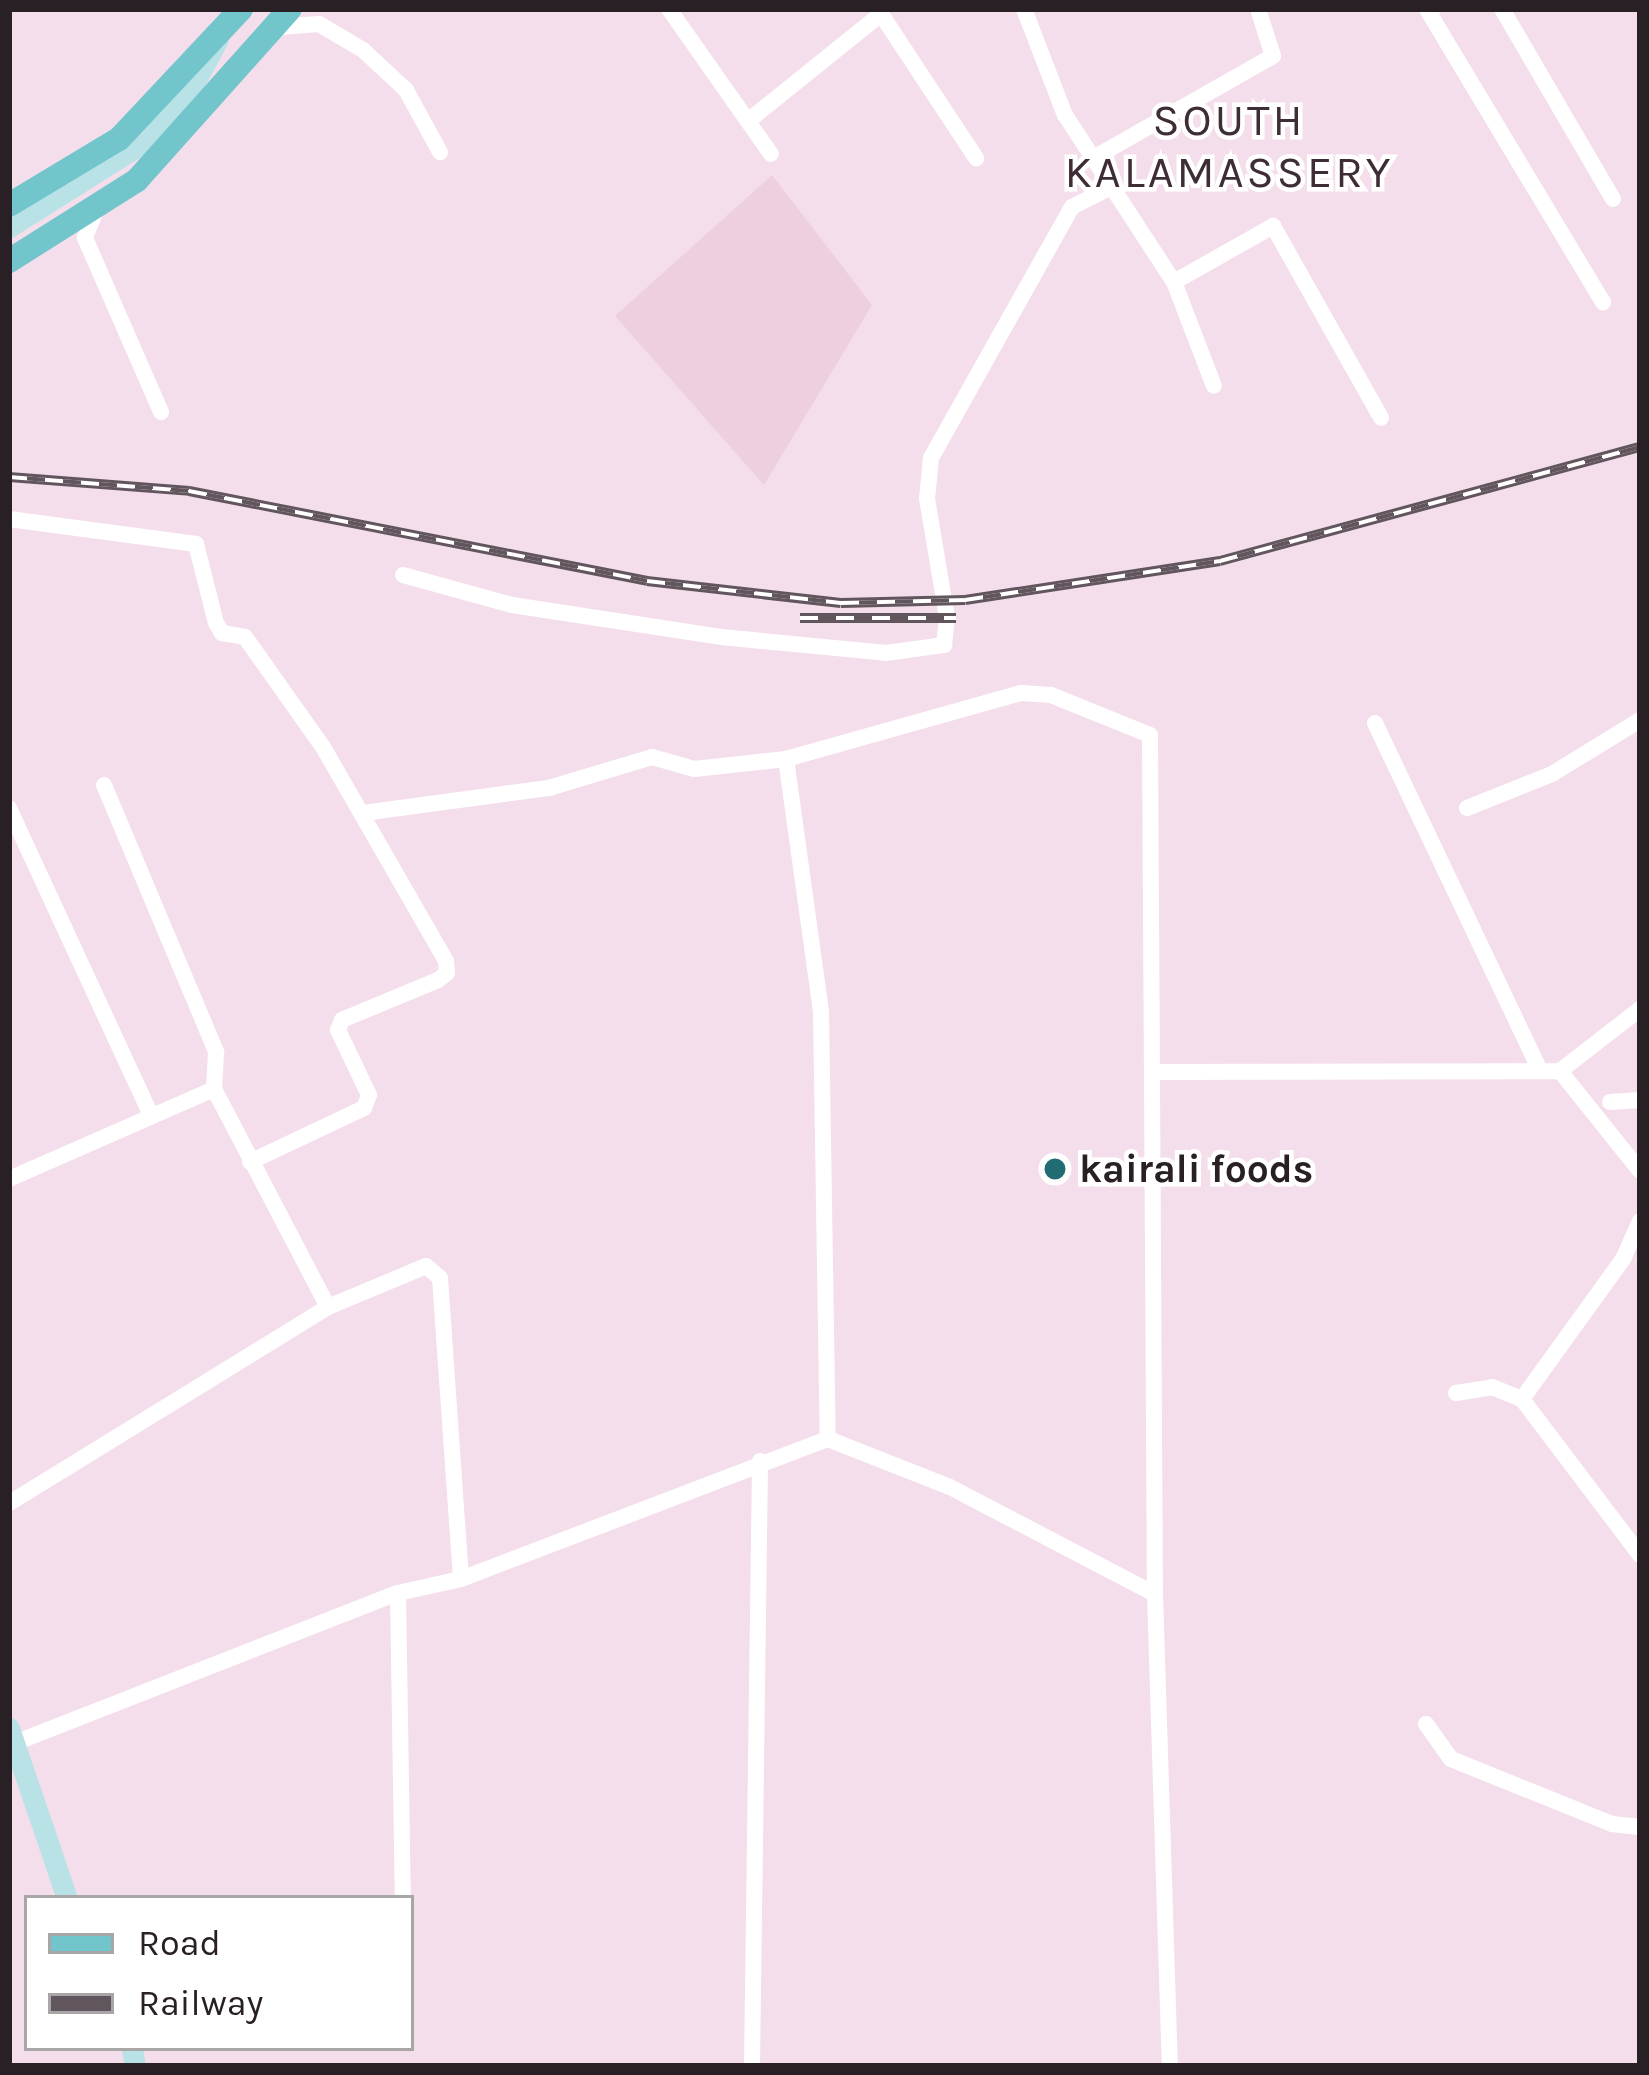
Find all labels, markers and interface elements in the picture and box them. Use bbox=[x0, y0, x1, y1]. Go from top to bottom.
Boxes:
district label: SOUTH KALAMASSERY bbox=[1065, 94, 1393, 200]
place label: kairali foods bbox=[1079, 1146, 1313, 1192]
marker: kairali foods bbox=[1042, 1156, 1068, 1182]
legend bbox=[24, 1895, 414, 2051]
text: Road bbox=[138, 1922, 221, 1964]
text: Railway bbox=[138, 1982, 263, 2024]

